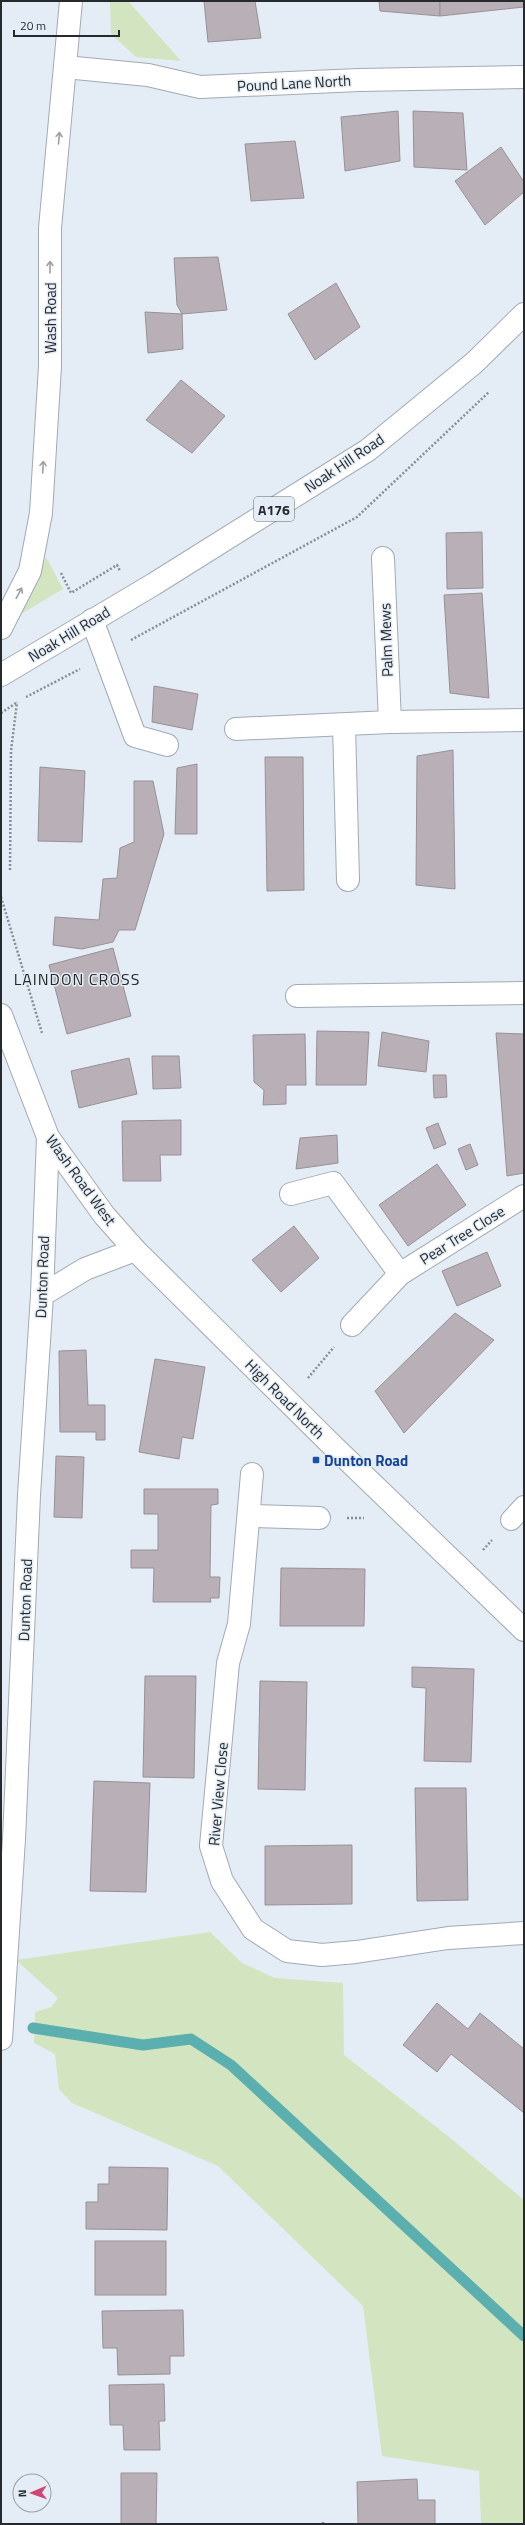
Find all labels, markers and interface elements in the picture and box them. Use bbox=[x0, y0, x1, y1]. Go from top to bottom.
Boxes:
scale bar bbox=[14, 12, 119, 38]
text: 20 m bbox=[20, 16, 46, 35]
street label: Pound Lane North bbox=[236, 69, 352, 97]
one-way arrow bbox=[55, 131, 62, 144]
one-way arrow bbox=[46, 261, 54, 274]
street label: Wash Road bbox=[39, 282, 62, 354]
street label: Noak Hill Road bbox=[299, 428, 389, 498]
one-way arrow bbox=[40, 461, 47, 474]
road number: A176 bbox=[254, 497, 294, 521]
one-way arrow bbox=[16, 587, 23, 599]
street label: Noak Hill Road bbox=[24, 600, 114, 668]
street label: Palm Mews bbox=[373, 603, 399, 677]
district label: LAINDON CROSS bbox=[14, 967, 140, 991]
street label: Wash Road West bbox=[40, 1130, 122, 1231]
street label: Pear Tree Close bbox=[415, 1200, 509, 1270]
street label: Dunton Road bbox=[29, 1235, 55, 1319]
street label: High Road North bbox=[240, 1354, 330, 1444]
place label: Dunton Road bbox=[324, 1449, 408, 1472]
marker: Dunton Road bbox=[311, 1455, 321, 1465]
street label: Dunton Road bbox=[12, 1558, 38, 1642]
street label: River View Close bbox=[202, 1741, 234, 1847]
north arrow bbox=[12, 2473, 52, 2513]
text: N bbox=[14, 2489, 30, 2497]

